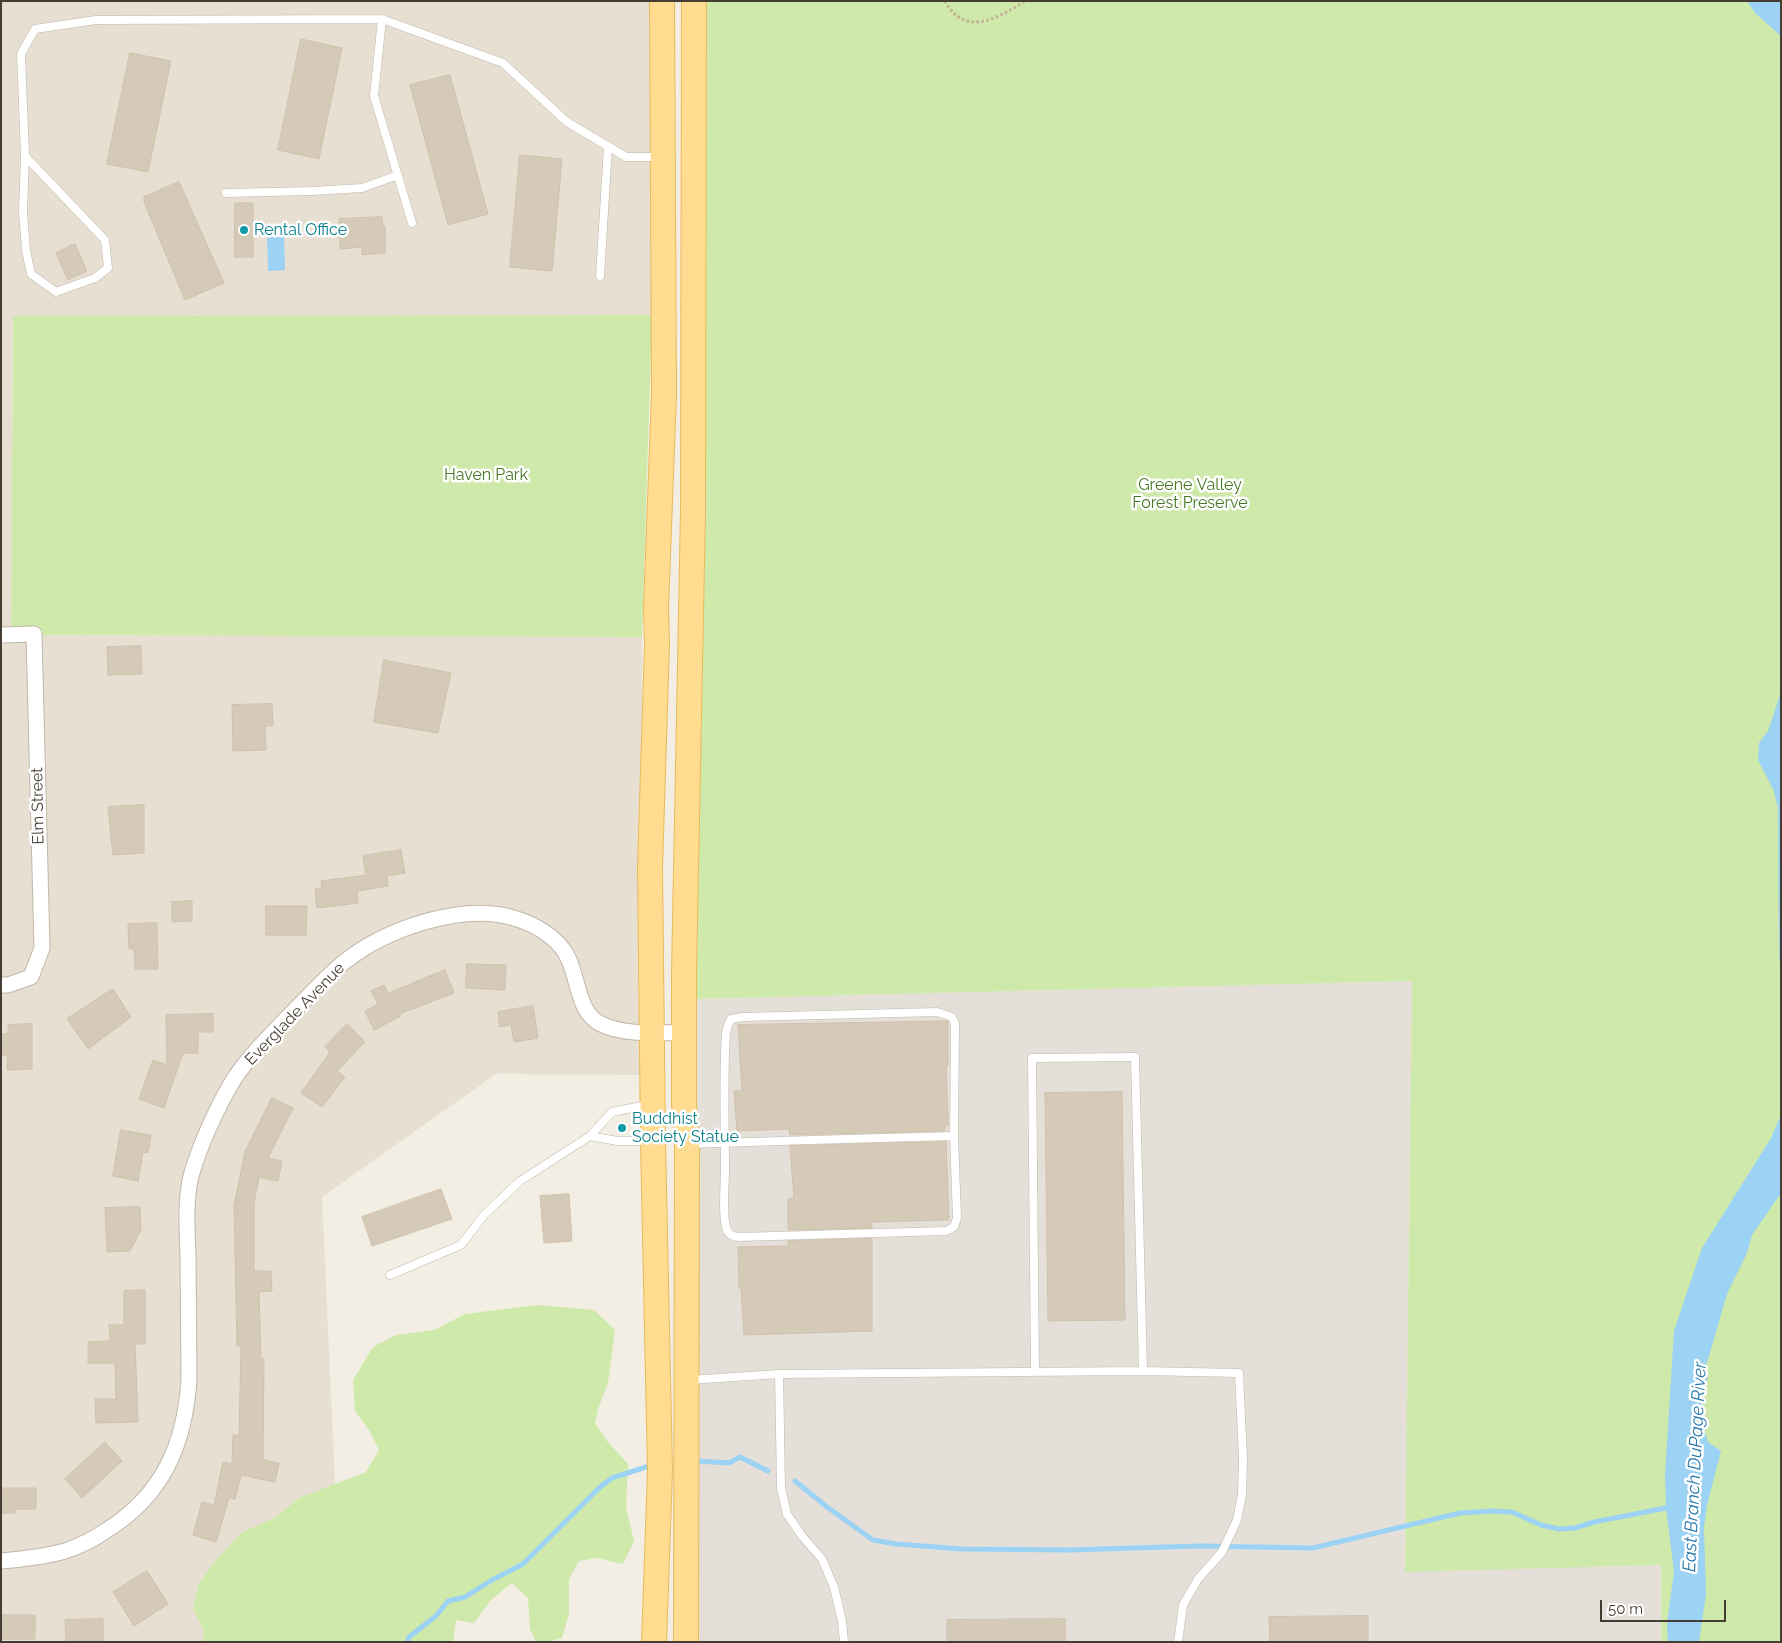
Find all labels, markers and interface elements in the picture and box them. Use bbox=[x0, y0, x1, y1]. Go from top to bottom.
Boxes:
place label: Rental Office bbox=[254, 220, 347, 240]
marker: Rental Office bbox=[238, 224, 250, 236]
park label: Haven Park bbox=[444, 465, 528, 485]
park label: Greene Valley Forest Preserve bbox=[1132, 475, 1248, 513]
street label: Elm Street bbox=[28, 767, 48, 845]
street label: Everglade Avenue bbox=[241, 959, 349, 1069]
place label: Buddhist Society Statue bbox=[632, 1109, 739, 1147]
marker: Buddhist Society Statue bbox=[616, 1122, 628, 1134]
water label: East Branch DuPage River bbox=[1679, 1361, 1711, 1573]
scale bar bbox=[1602, 1590, 1728, 1622]
text: 50 m bbox=[1608, 1600, 1643, 1618]

